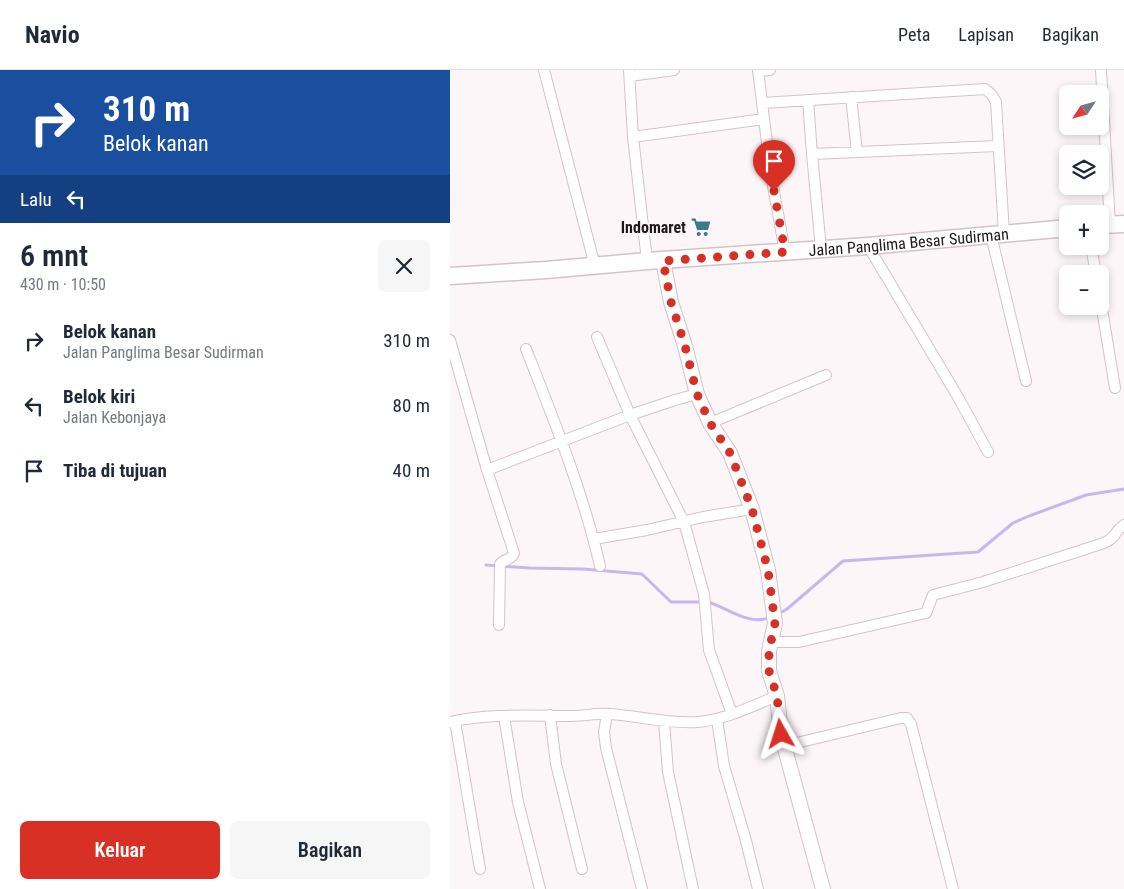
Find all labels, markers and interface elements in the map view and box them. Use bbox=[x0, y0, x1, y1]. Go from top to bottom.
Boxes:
text: Navio bbox=[25, 21, 80, 49]
text: Peta bbox=[898, 24, 930, 45]
text: Lapisan bbox=[958, 24, 1014, 45]
text: Bagikan bbox=[1042, 24, 1099, 45]
north arrow bbox=[1059, 85, 1109, 135]
map controls bbox=[1059, 85, 1109, 315]
text: 310 m bbox=[103, 89, 190, 130]
icon: right bbox=[20, 90, 85, 155]
text: Belok kanan bbox=[103, 131, 209, 156]
pin bbox=[753, 140, 795, 191]
button: layers bbox=[1059, 145, 1109, 195]
icon: arrive bbox=[760, 147, 788, 175]
icon: left bbox=[62, 185, 90, 213]
text: Lalu bbox=[20, 188, 52, 211]
button: + bbox=[1059, 205, 1109, 255]
supermarket icon: Indomaret bbox=[690, 216, 712, 238]
place label: Indomaret bbox=[621, 218, 686, 237]
street label: Jalan Panglima Besar Sudirman bbox=[808, 224, 1010, 260]
text: 6 mnt bbox=[20, 238, 88, 273]
button: close bbox=[378, 240, 430, 292]
button: − bbox=[1059, 265, 1109, 315]
text: 430 m · 10:50 bbox=[20, 275, 106, 294]
text: Belok kanan bbox=[63, 320, 156, 343]
icon: right bbox=[20, 327, 48, 355]
text: 310 m bbox=[383, 329, 430, 352]
text: Jalan Panglima Besar Sudirman bbox=[63, 343, 264, 362]
text: Belok kiri bbox=[63, 385, 135, 408]
icon: left bbox=[20, 392, 48, 420]
text: 80 m bbox=[393, 394, 430, 417]
text: Jalan Kebonjaya bbox=[63, 408, 166, 427]
icon: arrive bbox=[20, 457, 48, 485]
text: Tiba di tujuan bbox=[63, 459, 167, 482]
text: 40 m bbox=[393, 459, 430, 482]
position arrow bbox=[754, 707, 806, 759]
button: Keluar bbox=[20, 821, 220, 879]
button: Bagikan bbox=[230, 821, 430, 879]

